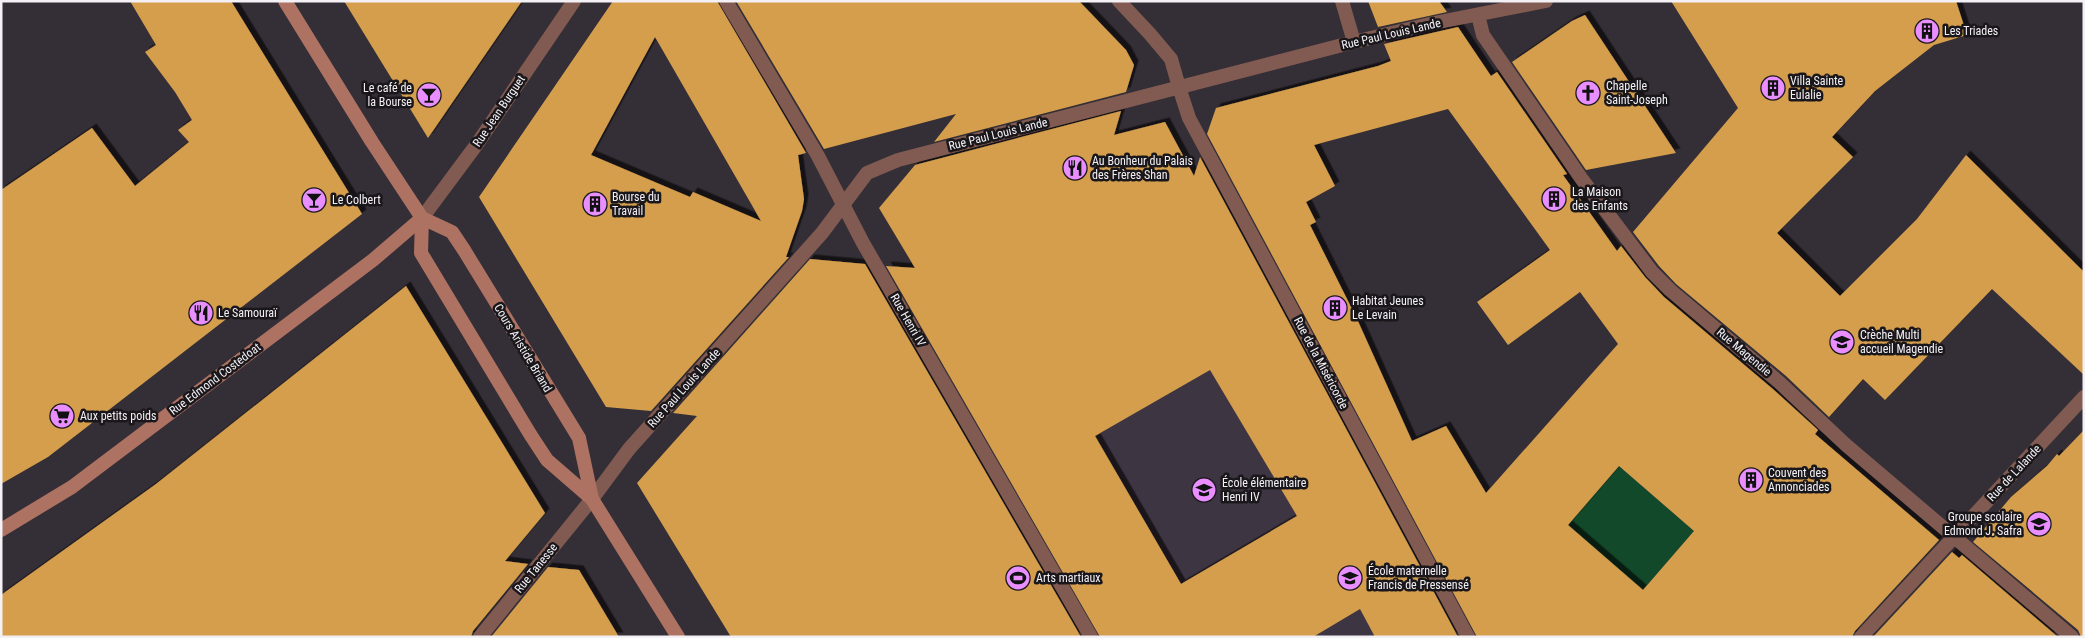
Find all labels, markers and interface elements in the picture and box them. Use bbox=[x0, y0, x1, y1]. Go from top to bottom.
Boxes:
street label: Rue Paul Louis Lande bbox=[1340, 16, 1442, 52]
building icon: Les Triades bbox=[1914, 18, 1940, 44]
place label: Les Triades bbox=[1944, 24, 1998, 38]
street label: Rue Jean Burguet bbox=[470, 72, 528, 149]
place label: Villa Sainte Eulalie bbox=[1790, 74, 1844, 102]
building icon: Villa Sainte Eulalie bbox=[1760, 75, 1786, 101]
place label: Chapelle Saint-Joseph bbox=[1606, 79, 1668, 107]
church icon: Chapelle Saint-Joseph bbox=[1575, 80, 1601, 106]
place label: Le café de la Bourse bbox=[363, 81, 412, 109]
bar icon: Le café de la Bourse bbox=[416, 82, 442, 108]
street label: Rue Paul Louis Lande bbox=[947, 115, 1049, 153]
place label: Au Bonheur du Palais des Frères Shan bbox=[1092, 154, 1193, 182]
restaurant icon: Au Bonheur du Palais des Frères Shan bbox=[1062, 155, 1088, 181]
place label: La Maison des Enfants bbox=[1572, 185, 1628, 213]
building icon: La Maison des Enfants bbox=[1541, 186, 1567, 212]
bar icon: Le Colbert bbox=[301, 187, 327, 213]
place label: Bourse du Travail bbox=[612, 190, 660, 218]
building icon: Bourse du Travail bbox=[582, 191, 608, 217]
place label: Le Colbert bbox=[332, 193, 381, 207]
street label: Rue Henri IV bbox=[887, 291, 929, 349]
place label: Habitat Jeunes Le Levain bbox=[1352, 294, 1424, 322]
building icon: Habitat Jeunes Le Levain bbox=[1322, 295, 1348, 321]
restaurant icon: Le Samouraï bbox=[188, 300, 214, 326]
street label: Cours Aristide Briand bbox=[491, 301, 555, 395]
place label: Le Samouraï bbox=[218, 306, 278, 320]
street label: Rue de la Miséricorde bbox=[1291, 315, 1351, 412]
street label: Rue Magendie bbox=[1714, 325, 1774, 379]
place label: Crèche Multi accueil Magendie bbox=[1860, 328, 1943, 356]
school or university icon: Crèche Multi accueil Magendie bbox=[1829, 329, 1855, 355]
street label: Rue Edmond Costedoat bbox=[167, 340, 264, 418]
street label: Rue Paul Louis Lande bbox=[645, 345, 723, 430]
supermarket icon: Aux petits poids bbox=[49, 403, 75, 429]
place label: Aux petits poids bbox=[80, 409, 156, 423]
street label: Rue de Lalande bbox=[1984, 442, 2044, 504]
place label: Couvent des Annonciades bbox=[1768, 466, 1829, 494]
building icon: Couvent des Annonciades bbox=[1738, 467, 1764, 493]
place label: École élémentaire Henri IV bbox=[1222, 475, 1307, 504]
school or university icon: École élémentaire Henri IV bbox=[1191, 477, 1217, 503]
place label: Groupe scolaire Edmond J. Safra bbox=[1944, 510, 2022, 538]
school or university icon: Groupe scolaire Edmond J. Safra bbox=[2026, 511, 2052, 537]
street label: Rue Tanesse bbox=[512, 540, 560, 596]
place label: École maternelle Francis de Pressensé bbox=[1368, 563, 1469, 592]
sports icon: Arts martiaux bbox=[1005, 565, 1031, 591]
school or university icon: École maternelle Francis de Pressensé bbox=[1337, 565, 1363, 591]
place label: Arts martiaux bbox=[1036, 571, 1101, 585]

